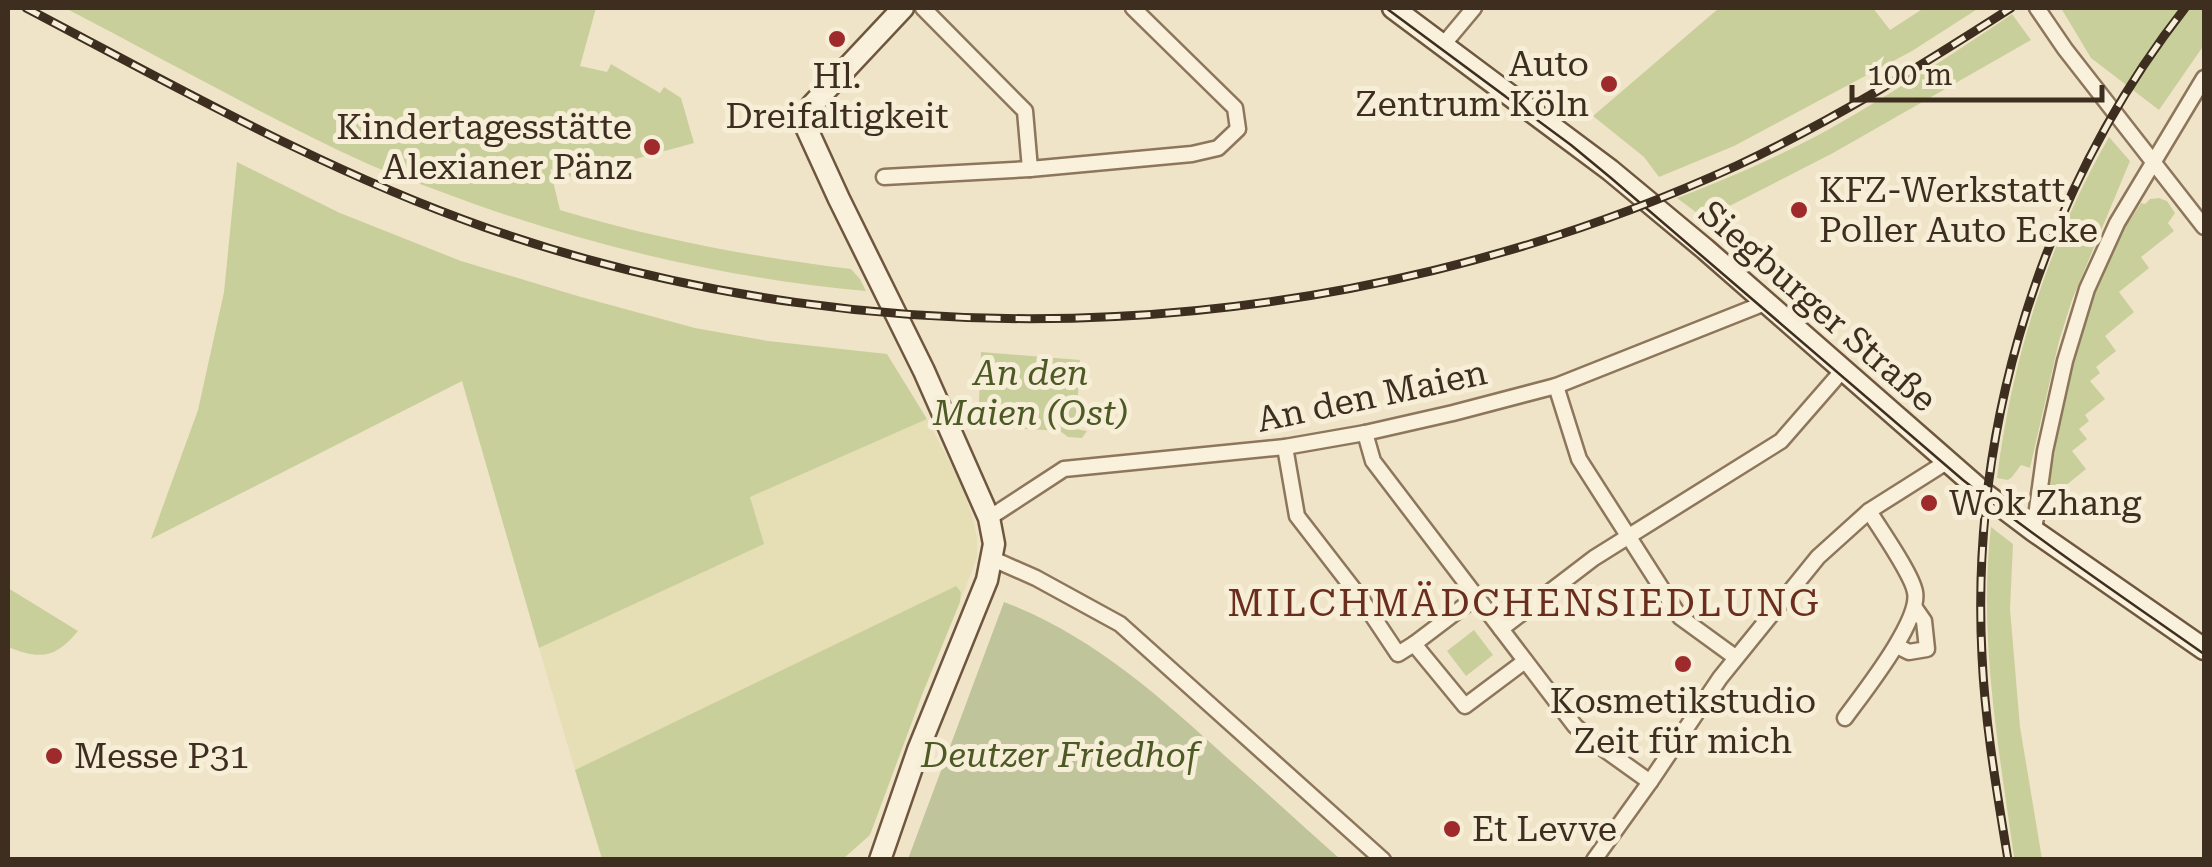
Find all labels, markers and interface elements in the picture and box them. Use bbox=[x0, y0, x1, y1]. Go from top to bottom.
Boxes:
marker: Hl. Dreifaltigkeit bbox=[826, 28, 848, 50]
scale bar bbox=[1852, 40, 2102, 102]
place label: Auto Zentrum Köln bbox=[1355, 44, 1589, 125]
place label: Hl. Dreifaltigkeit bbox=[725, 56, 949, 137]
text: 100 m bbox=[1867, 57, 1952, 92]
marker: Auto Zentrum Köln bbox=[1598, 73, 1620, 95]
place label: Kindertagesstätte Alexianer Pänz bbox=[336, 107, 632, 188]
marker: Kindertagesstätte Alexianer Pänz bbox=[641, 136, 663, 158]
place label: KFZ-Werkstatt Poller Auto Ecke bbox=[1819, 170, 2098, 251]
street label: Siegburger Straße bbox=[1691, 192, 1944, 420]
marker: KFZ-Werkstatt Poller Auto Ecke bbox=[1788, 199, 1810, 221]
street label: An den Maien bbox=[1253, 352, 1491, 441]
park label: An den Maien (Ost) bbox=[932, 353, 1129, 434]
place label: Wok Zhang bbox=[1949, 483, 2142, 524]
marker: Wok Zhang bbox=[1918, 492, 1940, 514]
district label: MILCHMÄDCHENSIEDLUNG bbox=[1227, 581, 1821, 625]
marker: Kosmetikstudio Zeit für mich bbox=[1672, 653, 1694, 675]
place label: Kosmetikstudio Zeit für mich bbox=[1550, 681, 1816, 762]
park label: Deutzer Friedhof bbox=[920, 735, 1203, 776]
place label: Messe P31 bbox=[74, 736, 249, 777]
marker: Messe P31 bbox=[43, 745, 65, 767]
place label: Et Levve bbox=[1472, 809, 1617, 850]
marker: Et Levve bbox=[1441, 818, 1463, 840]

